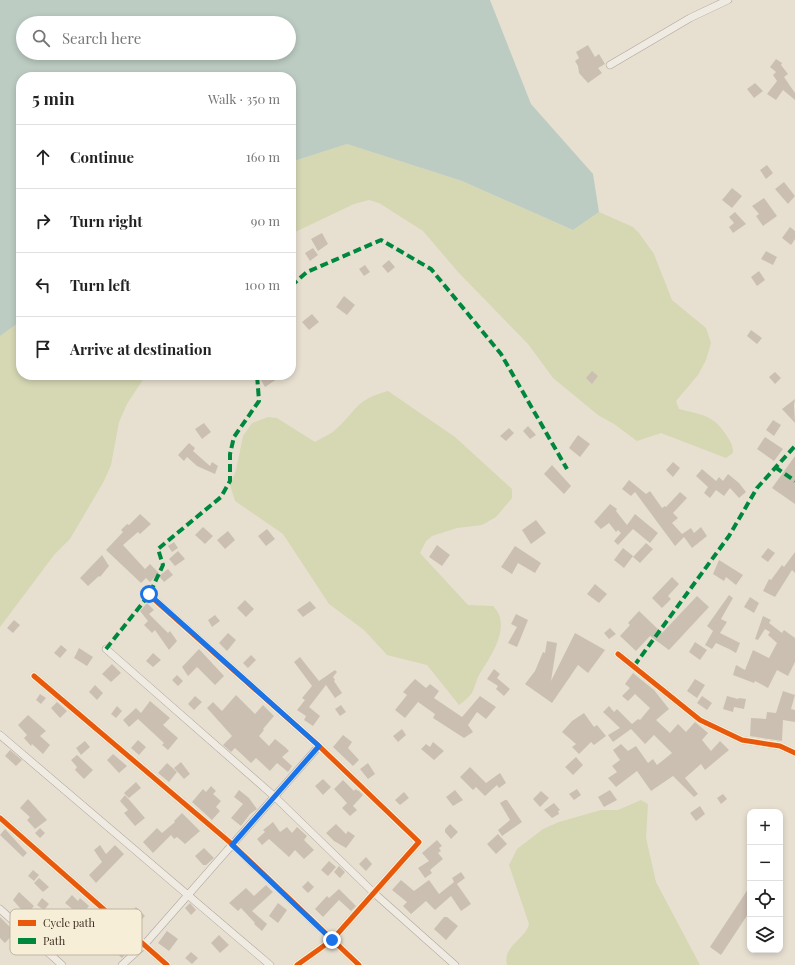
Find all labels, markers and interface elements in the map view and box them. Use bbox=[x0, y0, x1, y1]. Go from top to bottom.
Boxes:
search box bbox=[16, 16, 296, 60]
icon: search bbox=[30, 27, 52, 49]
text: Search here bbox=[62, 28, 141, 48]
text: 5 min bbox=[32, 87, 75, 109]
text: Walk · 350 m bbox=[208, 90, 280, 107]
icon: ahead bbox=[32, 146, 54, 168]
text: Continue bbox=[70, 147, 134, 167]
text: 160 m bbox=[246, 148, 280, 165]
icon: right bbox=[32, 210, 54, 232]
text: Turn right bbox=[70, 211, 143, 231]
text: 90 m bbox=[251, 212, 280, 229]
icon: left bbox=[32, 274, 54, 296]
text: Turn left bbox=[70, 275, 131, 295]
text: 100 m bbox=[245, 276, 280, 293]
icon: arrive bbox=[32, 338, 54, 360]
text: Arrive at destination bbox=[70, 339, 212, 359]
route start bbox=[140, 585, 158, 603]
map controls bbox=[747, 809, 783, 953]
button: + bbox=[747, 809, 783, 845]
button: − bbox=[747, 845, 783, 881]
button: locate bbox=[747, 881, 783, 917]
legend bbox=[10, 909, 142, 955]
text: Cycle path bbox=[43, 915, 95, 930]
button: layers bbox=[747, 917, 783, 953]
route end bbox=[323, 931, 341, 949]
text: Path bbox=[43, 933, 66, 948]

